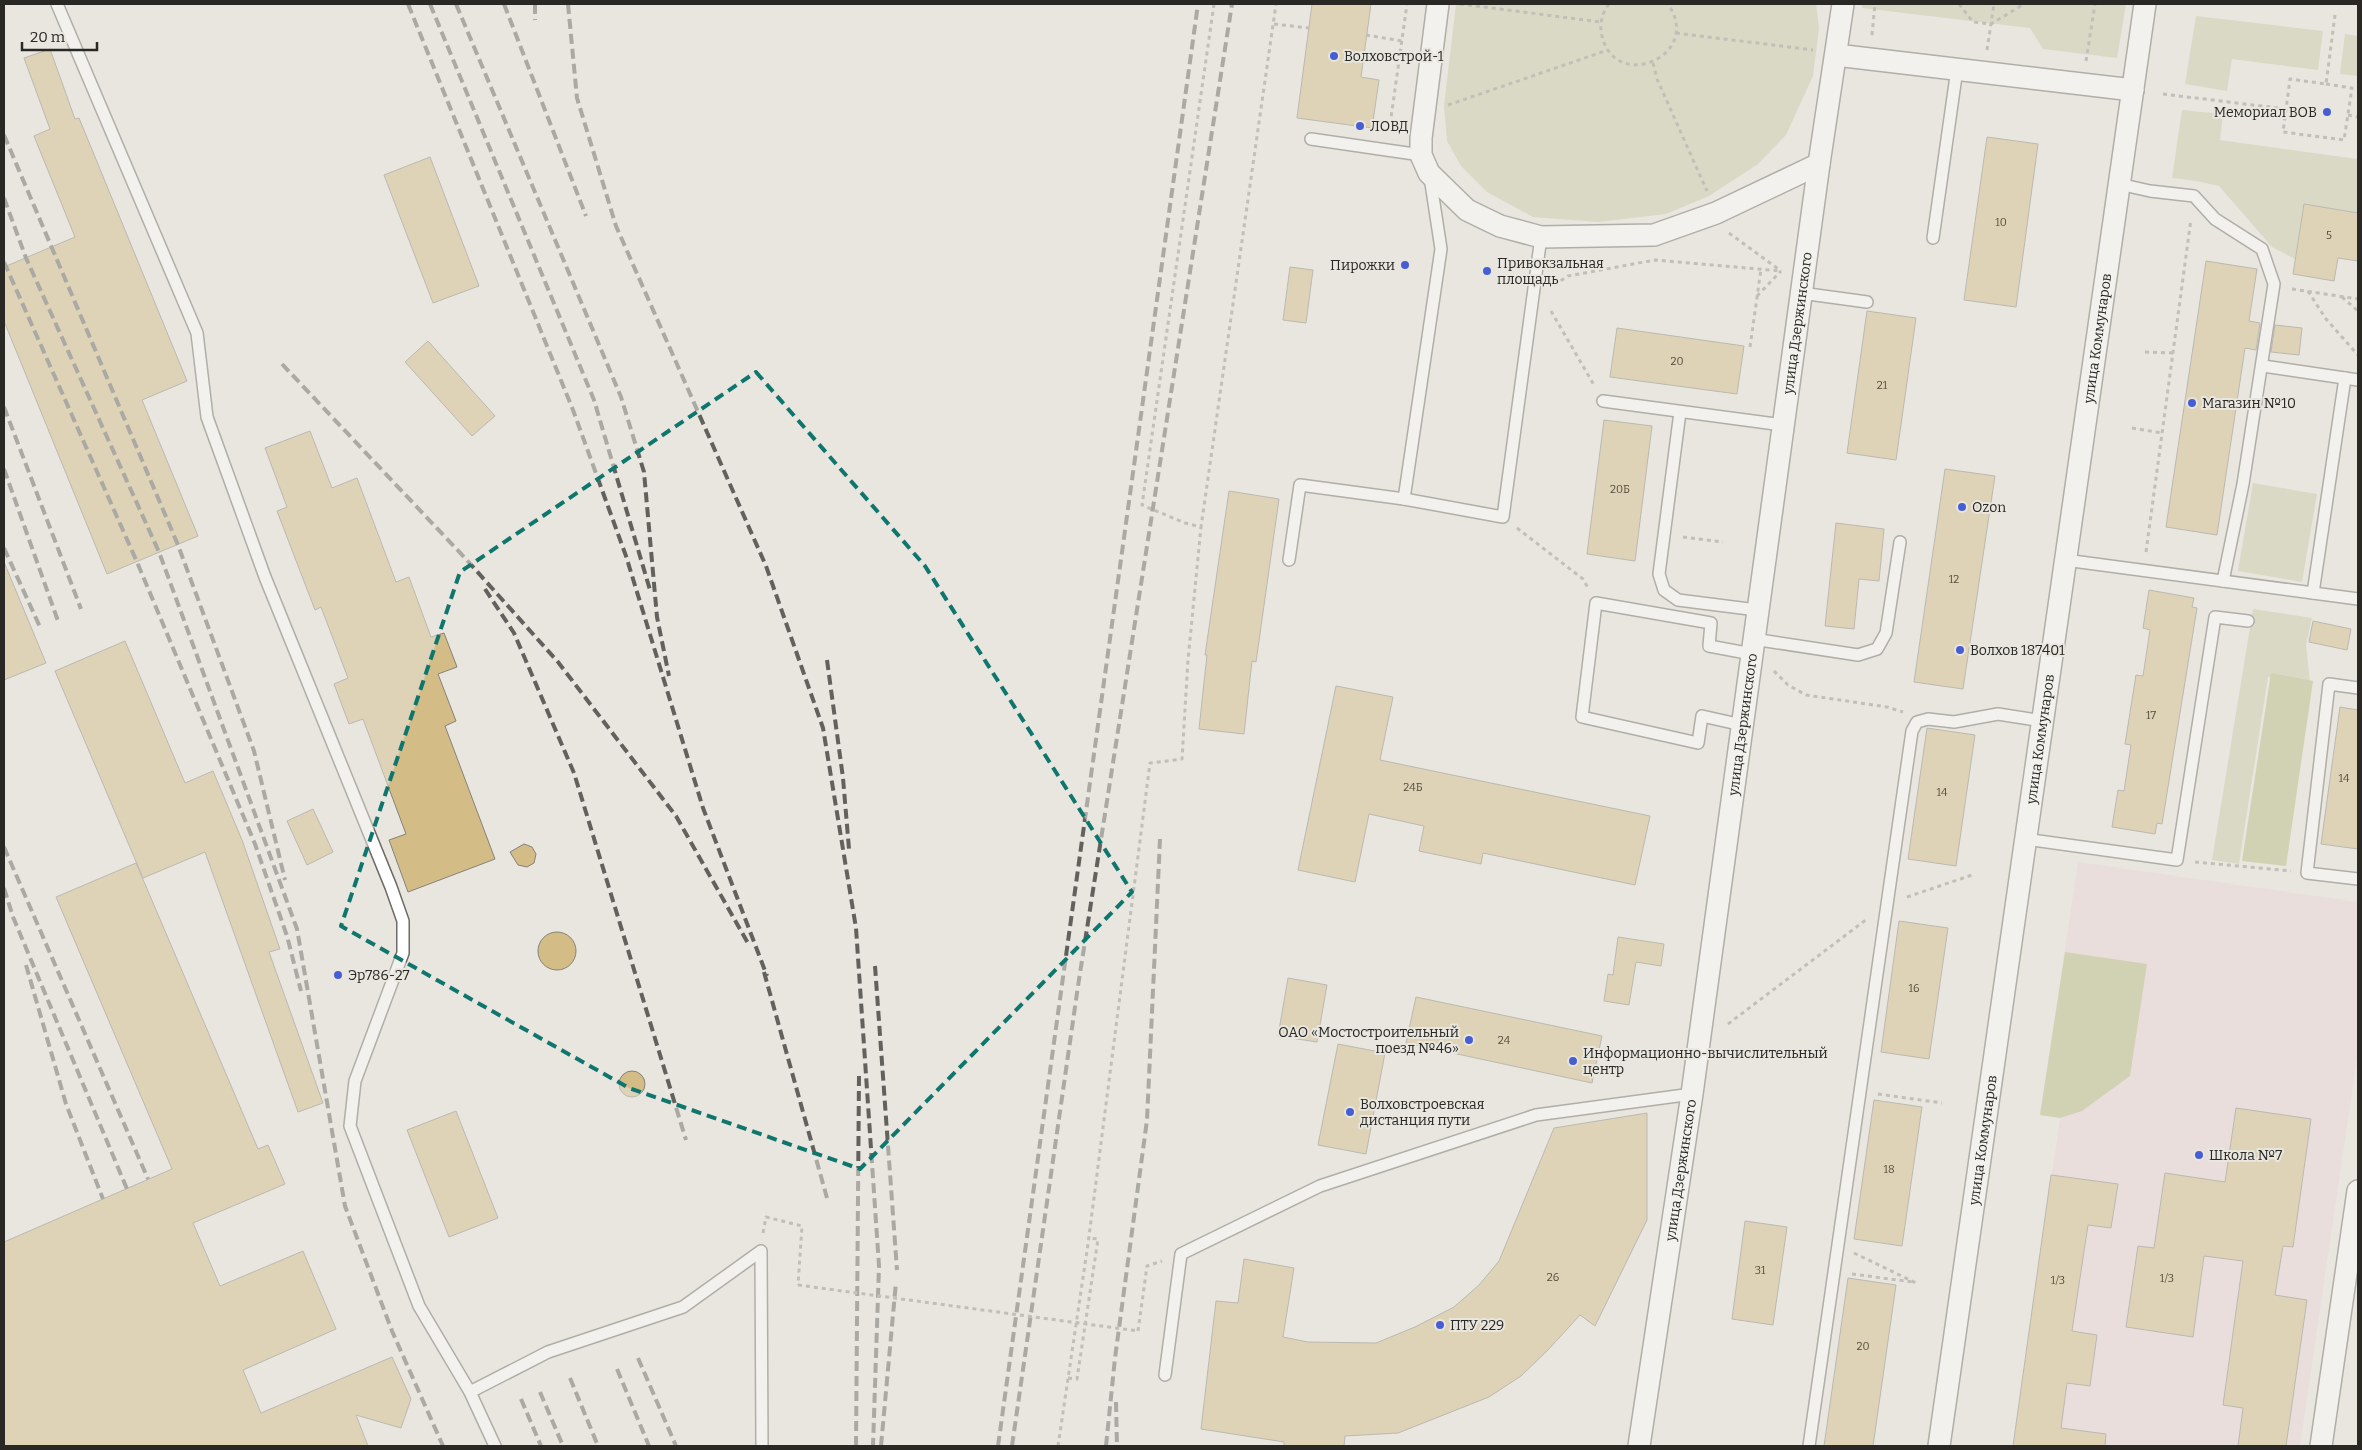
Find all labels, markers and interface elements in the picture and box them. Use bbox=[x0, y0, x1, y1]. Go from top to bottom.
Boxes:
scale bar bbox=[22, 20, 98, 52]
text: 20 m bbox=[30, 28, 66, 46]
place label: Волховстрой-1 bbox=[1344, 48, 1444, 65]
marker: Волховстрой-1 bbox=[1328, 50, 1340, 62]
place label: Мемориал ВОВ bbox=[2214, 104, 2317, 121]
marker: Мемориал ВОВ bbox=[2321, 106, 2333, 118]
place label: ЛОВД bbox=[1370, 118, 1409, 135]
marker: ЛОВД bbox=[1354, 120, 1366, 132]
house number: 10 bbox=[1995, 216, 2007, 229]
house number: 5 bbox=[2326, 229, 2332, 242]
street label: улица Дзержинского bbox=[1780, 251, 1816, 396]
place label: Привокзальная площадь bbox=[1497, 255, 1604, 288]
place label: Пирожки bbox=[1330, 257, 1395, 274]
marker: Пирожки bbox=[1399, 259, 1411, 271]
marker: Привокзальная площадь bbox=[1481, 265, 1493, 277]
street label: улица Коммунаров bbox=[2080, 272, 2115, 405]
house number: 20 bbox=[1670, 355, 1684, 368]
house number: 21 bbox=[1877, 379, 1888, 392]
place label: Магазин №10 bbox=[2202, 395, 2296, 412]
marker: Магазин №10 bbox=[2186, 397, 2198, 409]
house number: 20Б bbox=[1610, 483, 1630, 496]
place label: Ozon bbox=[1972, 499, 2006, 516]
marker: Ozon bbox=[1956, 501, 1968, 513]
house number: 12 bbox=[1949, 573, 1959, 586]
place label: Волхов 187401 bbox=[1970, 642, 2065, 659]
marker: Волхов 187401 bbox=[1954, 644, 1966, 656]
street label: улица Дзержинского bbox=[1725, 652, 1761, 798]
street label: улица Коммунаров bbox=[2023, 673, 2058, 806]
house number: 17 bbox=[2146, 709, 2156, 722]
house number: 14 bbox=[2339, 772, 2350, 785]
house number: 24Б bbox=[1403, 781, 1423, 794]
house number: 14 bbox=[1937, 786, 1948, 799]
place label: Эр786-27 bbox=[348, 967, 409, 984]
marker: Эр786-27 bbox=[332, 969, 344, 981]
house number: 16 bbox=[1909, 982, 1919, 995]
place label: ОАО «Мостостроительный поезд №46» bbox=[1278, 1024, 1459, 1057]
marker: ОАО «Мостостроительный поезд №46» bbox=[1463, 1034, 1475, 1046]
house number: 24 bbox=[1498, 1034, 1511, 1047]
place label: Информационно-вычислительный центр bbox=[1583, 1045, 1828, 1078]
marker: Информационно-вычислительный центр bbox=[1567, 1055, 1579, 1067]
street label: улица Коммунаров bbox=[1965, 1074, 2001, 1207]
place label: Волховстроевская дистанция пути bbox=[1360, 1096, 1485, 1129]
street label: улица Дзержинского bbox=[1662, 1098, 1700, 1243]
marker: Волховстроевская дистанция пути bbox=[1344, 1106, 1356, 1118]
place label: Школа №7 bbox=[2209, 1147, 2282, 1164]
marker: Школа №7 bbox=[2193, 1149, 2205, 1161]
house number: 18 bbox=[1883, 1163, 1895, 1176]
house number: 31 bbox=[1755, 1264, 1766, 1277]
house number: 26 bbox=[1547, 1271, 1559, 1284]
house number: 1/3 bbox=[2160, 1272, 2174, 1285]
house number: 1/3 bbox=[2051, 1274, 2065, 1287]
place label: ПТУ 229 bbox=[1450, 1317, 1504, 1334]
marker: ПТУ 229 bbox=[1434, 1319, 1446, 1331]
house number: 20 bbox=[1856, 1340, 1870, 1353]

